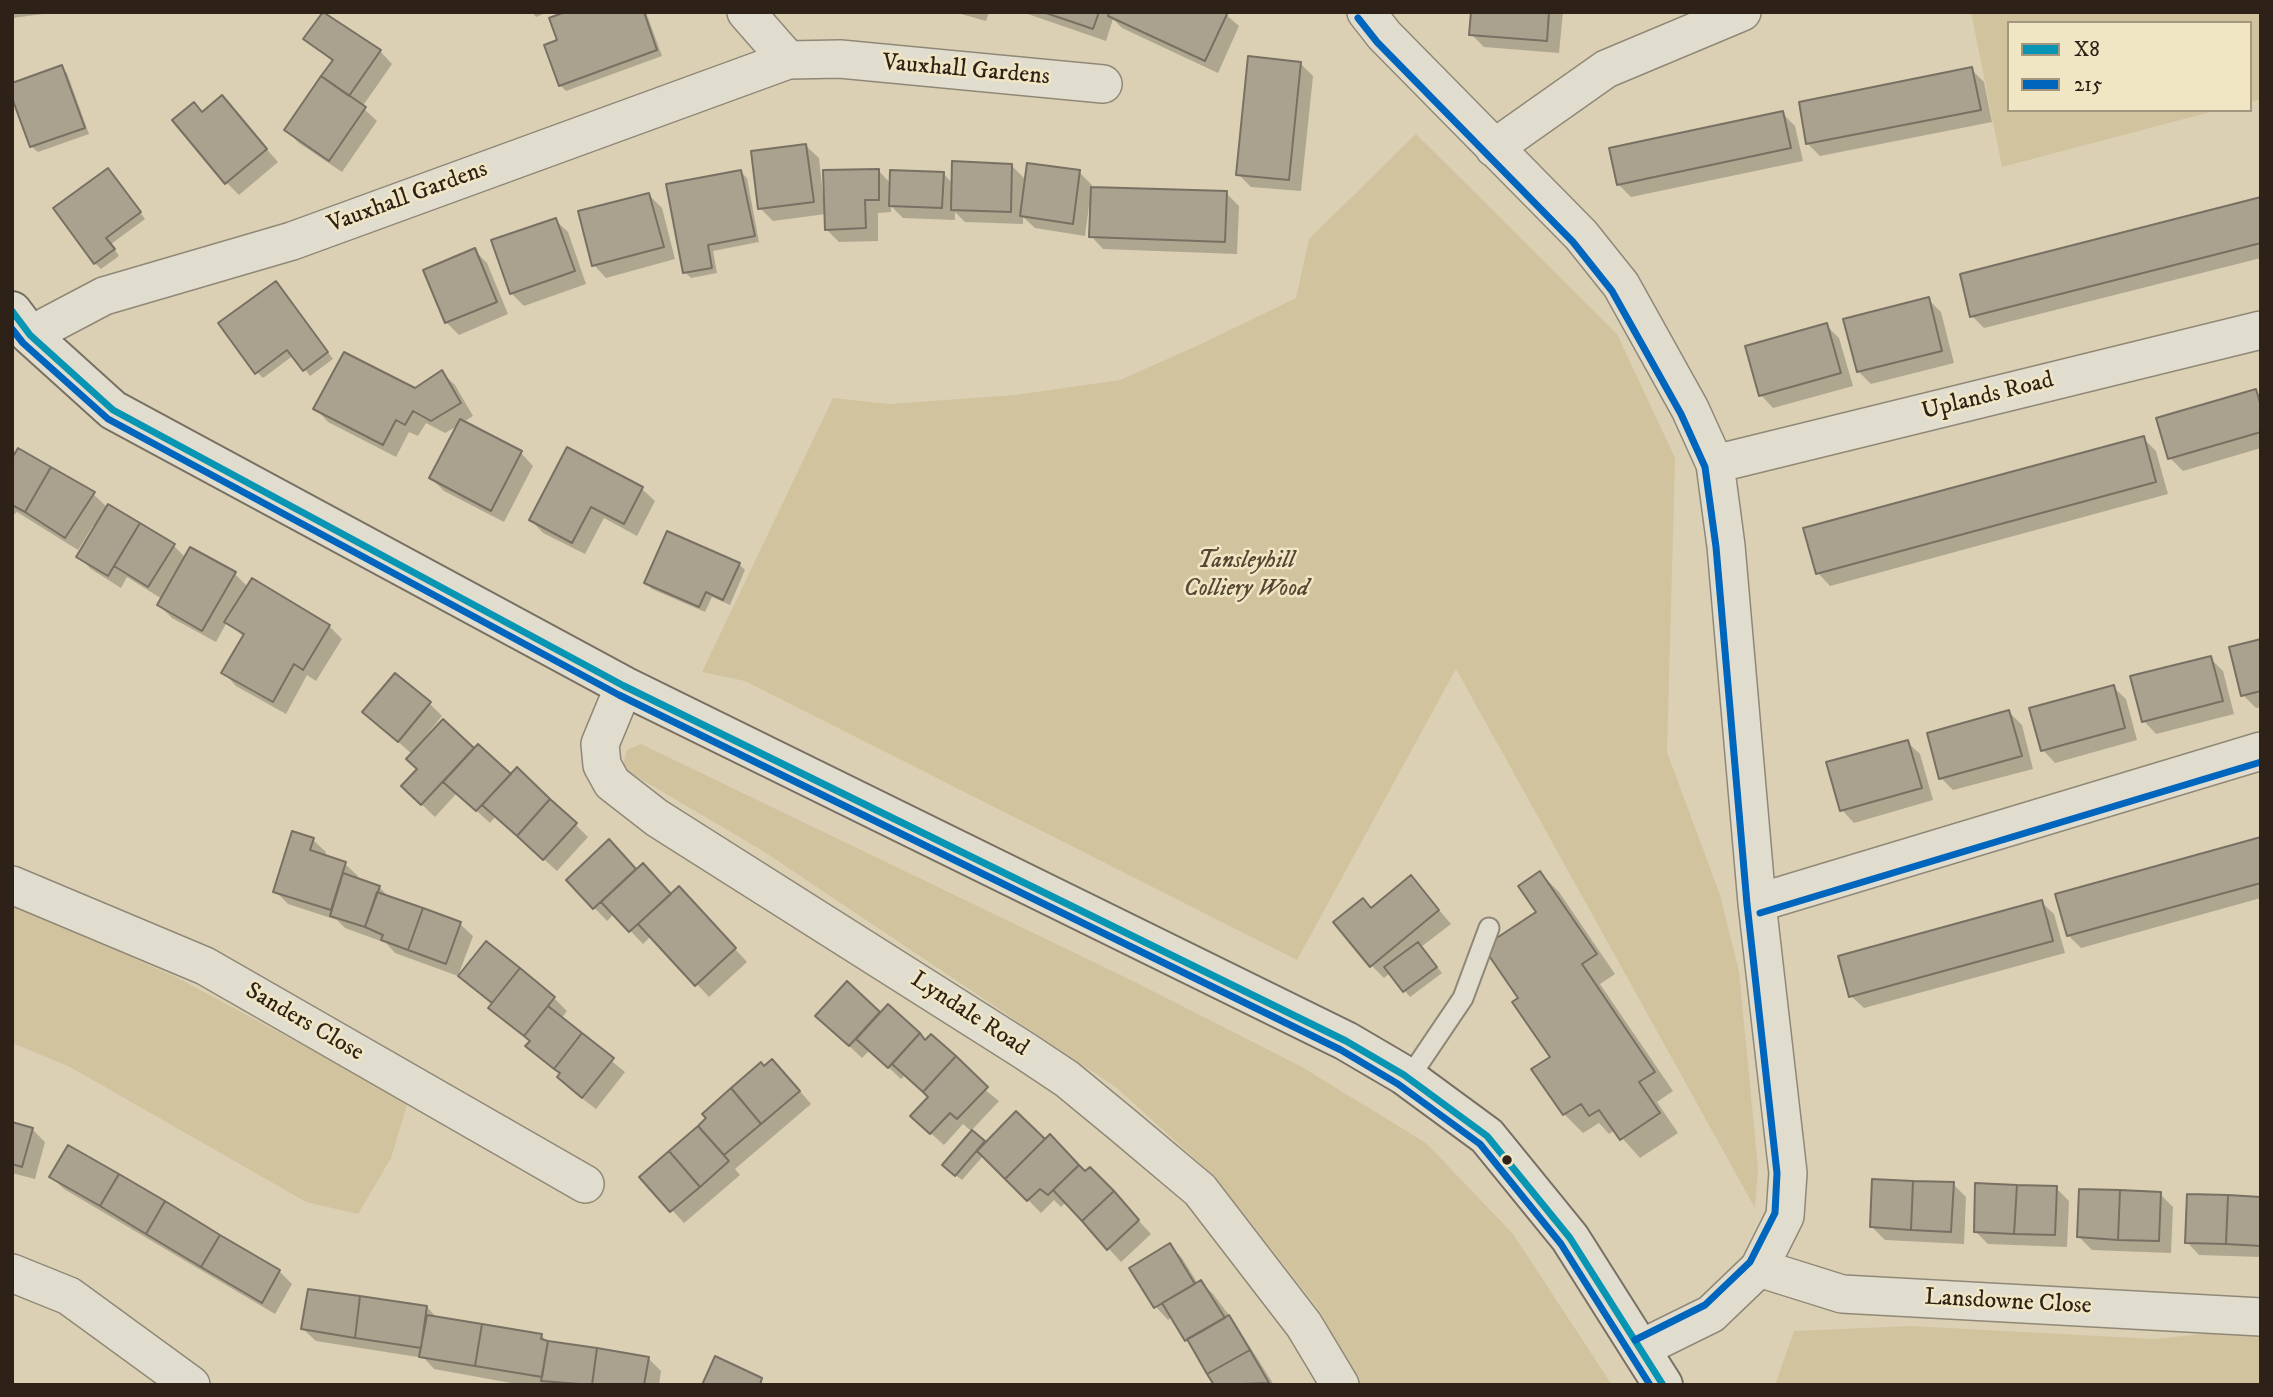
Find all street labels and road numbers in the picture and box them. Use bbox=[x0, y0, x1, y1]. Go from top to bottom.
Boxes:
street label: Vauxhall Gardens bbox=[881, 49, 1051, 93]
street label: Vauxhall Gardens bbox=[324, 156, 492, 240]
street label: Uplands Road bbox=[1919, 367, 2057, 427]
street label: Lyndale Road bbox=[905, 966, 1033, 1064]
street label: Sanders Close bbox=[240, 978, 368, 1068]
street label: Lansdowne Close bbox=[1924, 1284, 2092, 1322]

